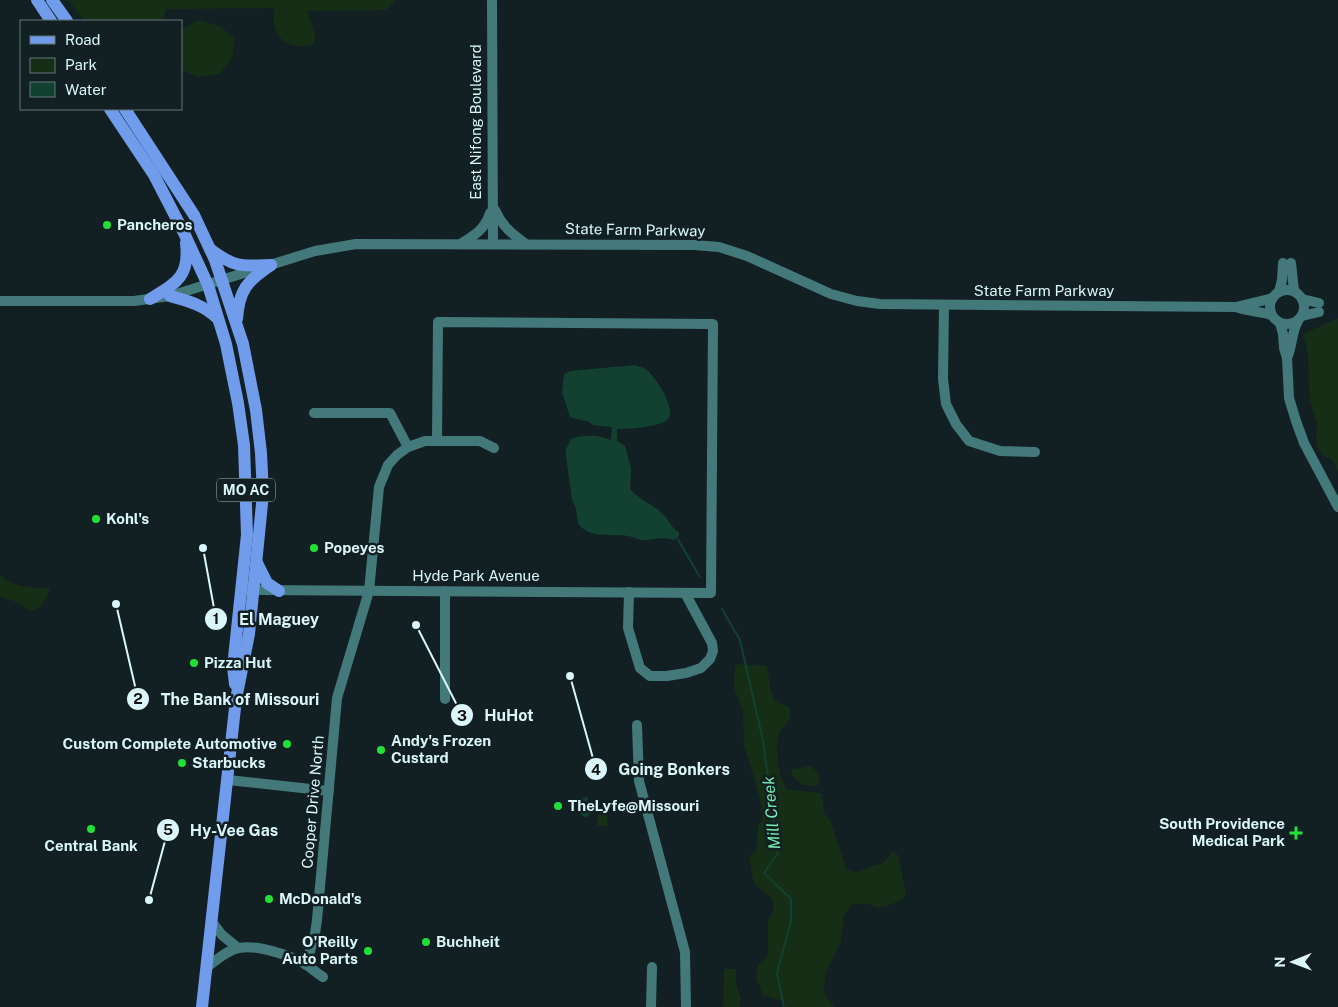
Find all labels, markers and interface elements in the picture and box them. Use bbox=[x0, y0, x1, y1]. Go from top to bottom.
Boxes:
legend bbox=[20, 20, 182, 110]
text: Road bbox=[65, 31, 101, 48]
street label: East Nifong Boulevard bbox=[467, 44, 484, 200]
text: Park bbox=[65, 56, 97, 73]
text: Water bbox=[65, 81, 107, 98]
place label: Pancheros bbox=[117, 216, 192, 233]
marker: Pancheros bbox=[101, 219, 113, 231]
street label: State Farm Parkway bbox=[565, 220, 705, 239]
street label: State Farm Parkway bbox=[974, 282, 1114, 299]
road number: MO AC bbox=[217, 478, 275, 502]
place label: Kohl's bbox=[106, 510, 149, 527]
marker: Kohl's bbox=[90, 513, 102, 525]
place label: Popeyes bbox=[324, 539, 385, 556]
marker: Popeyes bbox=[308, 542, 320, 554]
street label: Hyde Park Avenue bbox=[412, 567, 540, 584]
callout: El Maguey bbox=[204, 604, 329, 635]
text: 1 bbox=[213, 610, 219, 627]
text: El Maguey bbox=[239, 610, 319, 629]
place label: Pizza Hut bbox=[204, 654, 272, 671]
marker: Pizza Hut bbox=[188, 657, 200, 669]
callout: The Bank of Missouri bbox=[125, 684, 329, 715]
text: 2 bbox=[133, 690, 143, 707]
text: The Bank of Missouri bbox=[161, 690, 319, 709]
callout: HuHot bbox=[449, 700, 544, 731]
text: HuHot bbox=[484, 706, 534, 725]
text: 3 bbox=[457, 707, 467, 724]
place label: Andy's Frozen Custard bbox=[391, 732, 491, 766]
place label: Custom Complete Automotive bbox=[63, 735, 277, 752]
street label: Cooper Drive North bbox=[298, 735, 327, 869]
marker: Custom Complete Automotive bbox=[281, 738, 293, 750]
marker: Andy's Frozen Custard bbox=[375, 744, 387, 756]
place label: Starbucks bbox=[192, 754, 266, 771]
callout: Going Bonkers bbox=[583, 754, 740, 785]
marker: Starbucks bbox=[176, 757, 188, 769]
text: Going Bonkers bbox=[618, 760, 730, 779]
text: 4 bbox=[591, 761, 601, 778]
water label: Mill Creek bbox=[759, 775, 784, 850]
place label: TheLyfe@Missouri bbox=[568, 797, 699, 814]
marker: TheLyfe@Missouri bbox=[552, 800, 564, 812]
callout: Hy-Vee Gas bbox=[155, 815, 289, 846]
place label: South Providence Medical Park bbox=[1159, 815, 1285, 849]
text: 5 bbox=[163, 821, 173, 838]
text: Hy-Vee Gas bbox=[190, 821, 278, 840]
marker: Central Bank bbox=[85, 823, 97, 835]
marker: South Providence Medical Park bbox=[1289, 826, 1303, 840]
place label: Central Bank bbox=[44, 837, 138, 854]
place label: McDonald's bbox=[279, 890, 362, 907]
marker: McDonald's bbox=[263, 893, 275, 905]
place label: O'Reilly Auto Parts bbox=[282, 933, 359, 967]
place label: Buchheit bbox=[436, 933, 500, 950]
marker: Buchheit bbox=[420, 936, 432, 948]
north arrow bbox=[1268, 937, 1318, 987]
marker: O'Reilly Auto Parts bbox=[362, 945, 374, 957]
text: N bbox=[1272, 957, 1288, 968]

